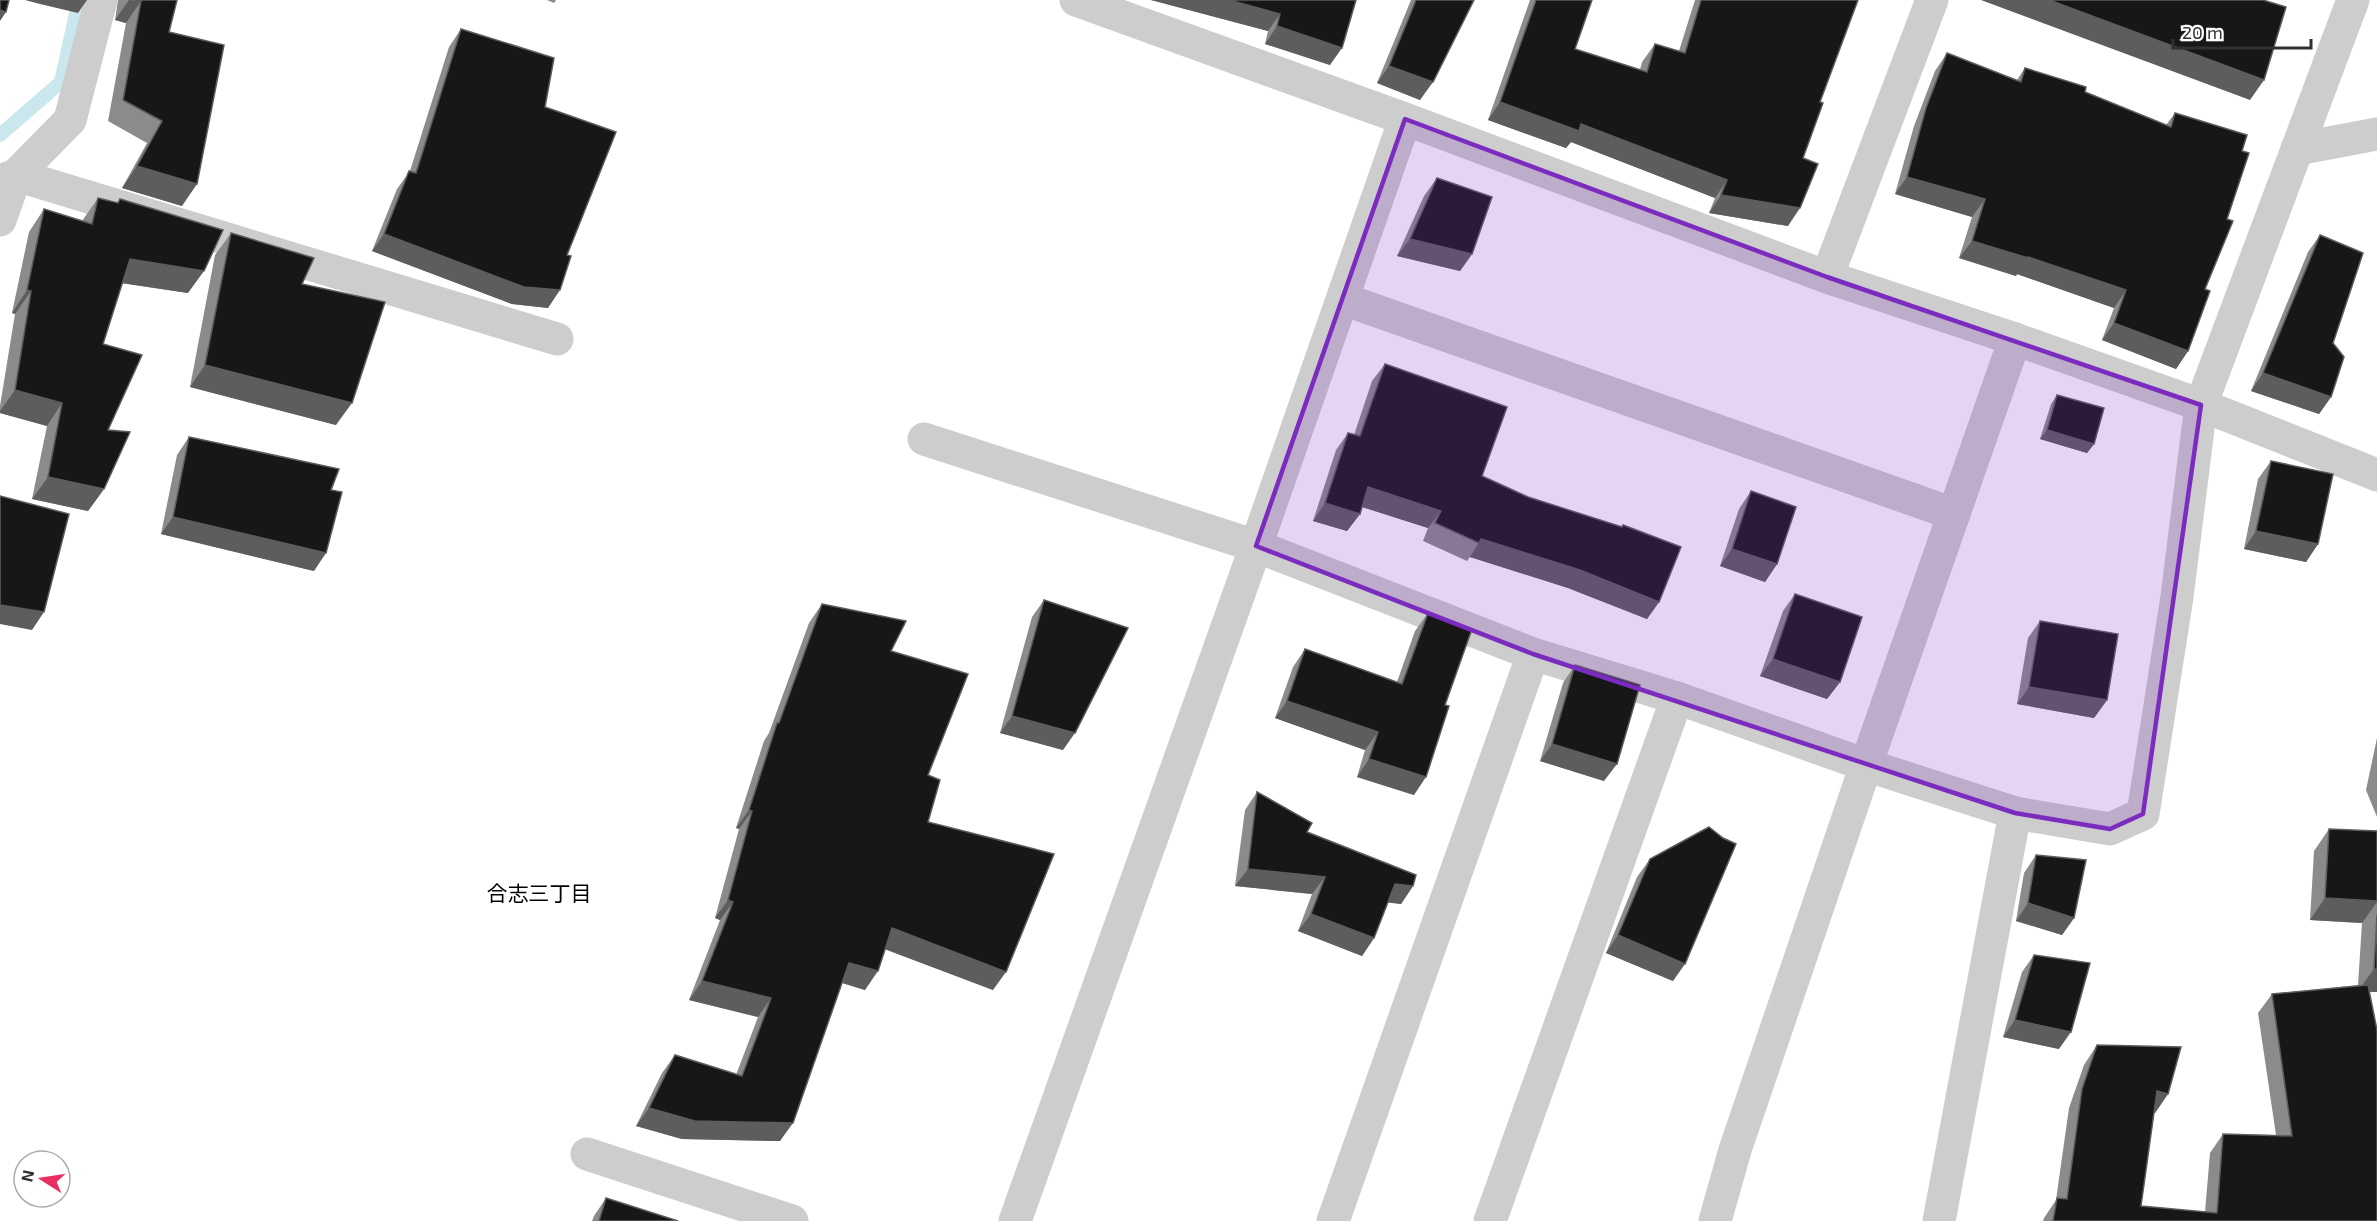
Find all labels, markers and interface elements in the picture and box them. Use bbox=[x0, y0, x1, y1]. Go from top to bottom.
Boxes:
scale bar bbox=[2173, 12, 2311, 50]
text: 20 m bbox=[2182, 21, 2223, 43]
district label: 合志三丁目 bbox=[487, 880, 592, 905]
north arrow bbox=[12, 1149, 72, 1209]
text: N bbox=[16, 1168, 37, 1183]

